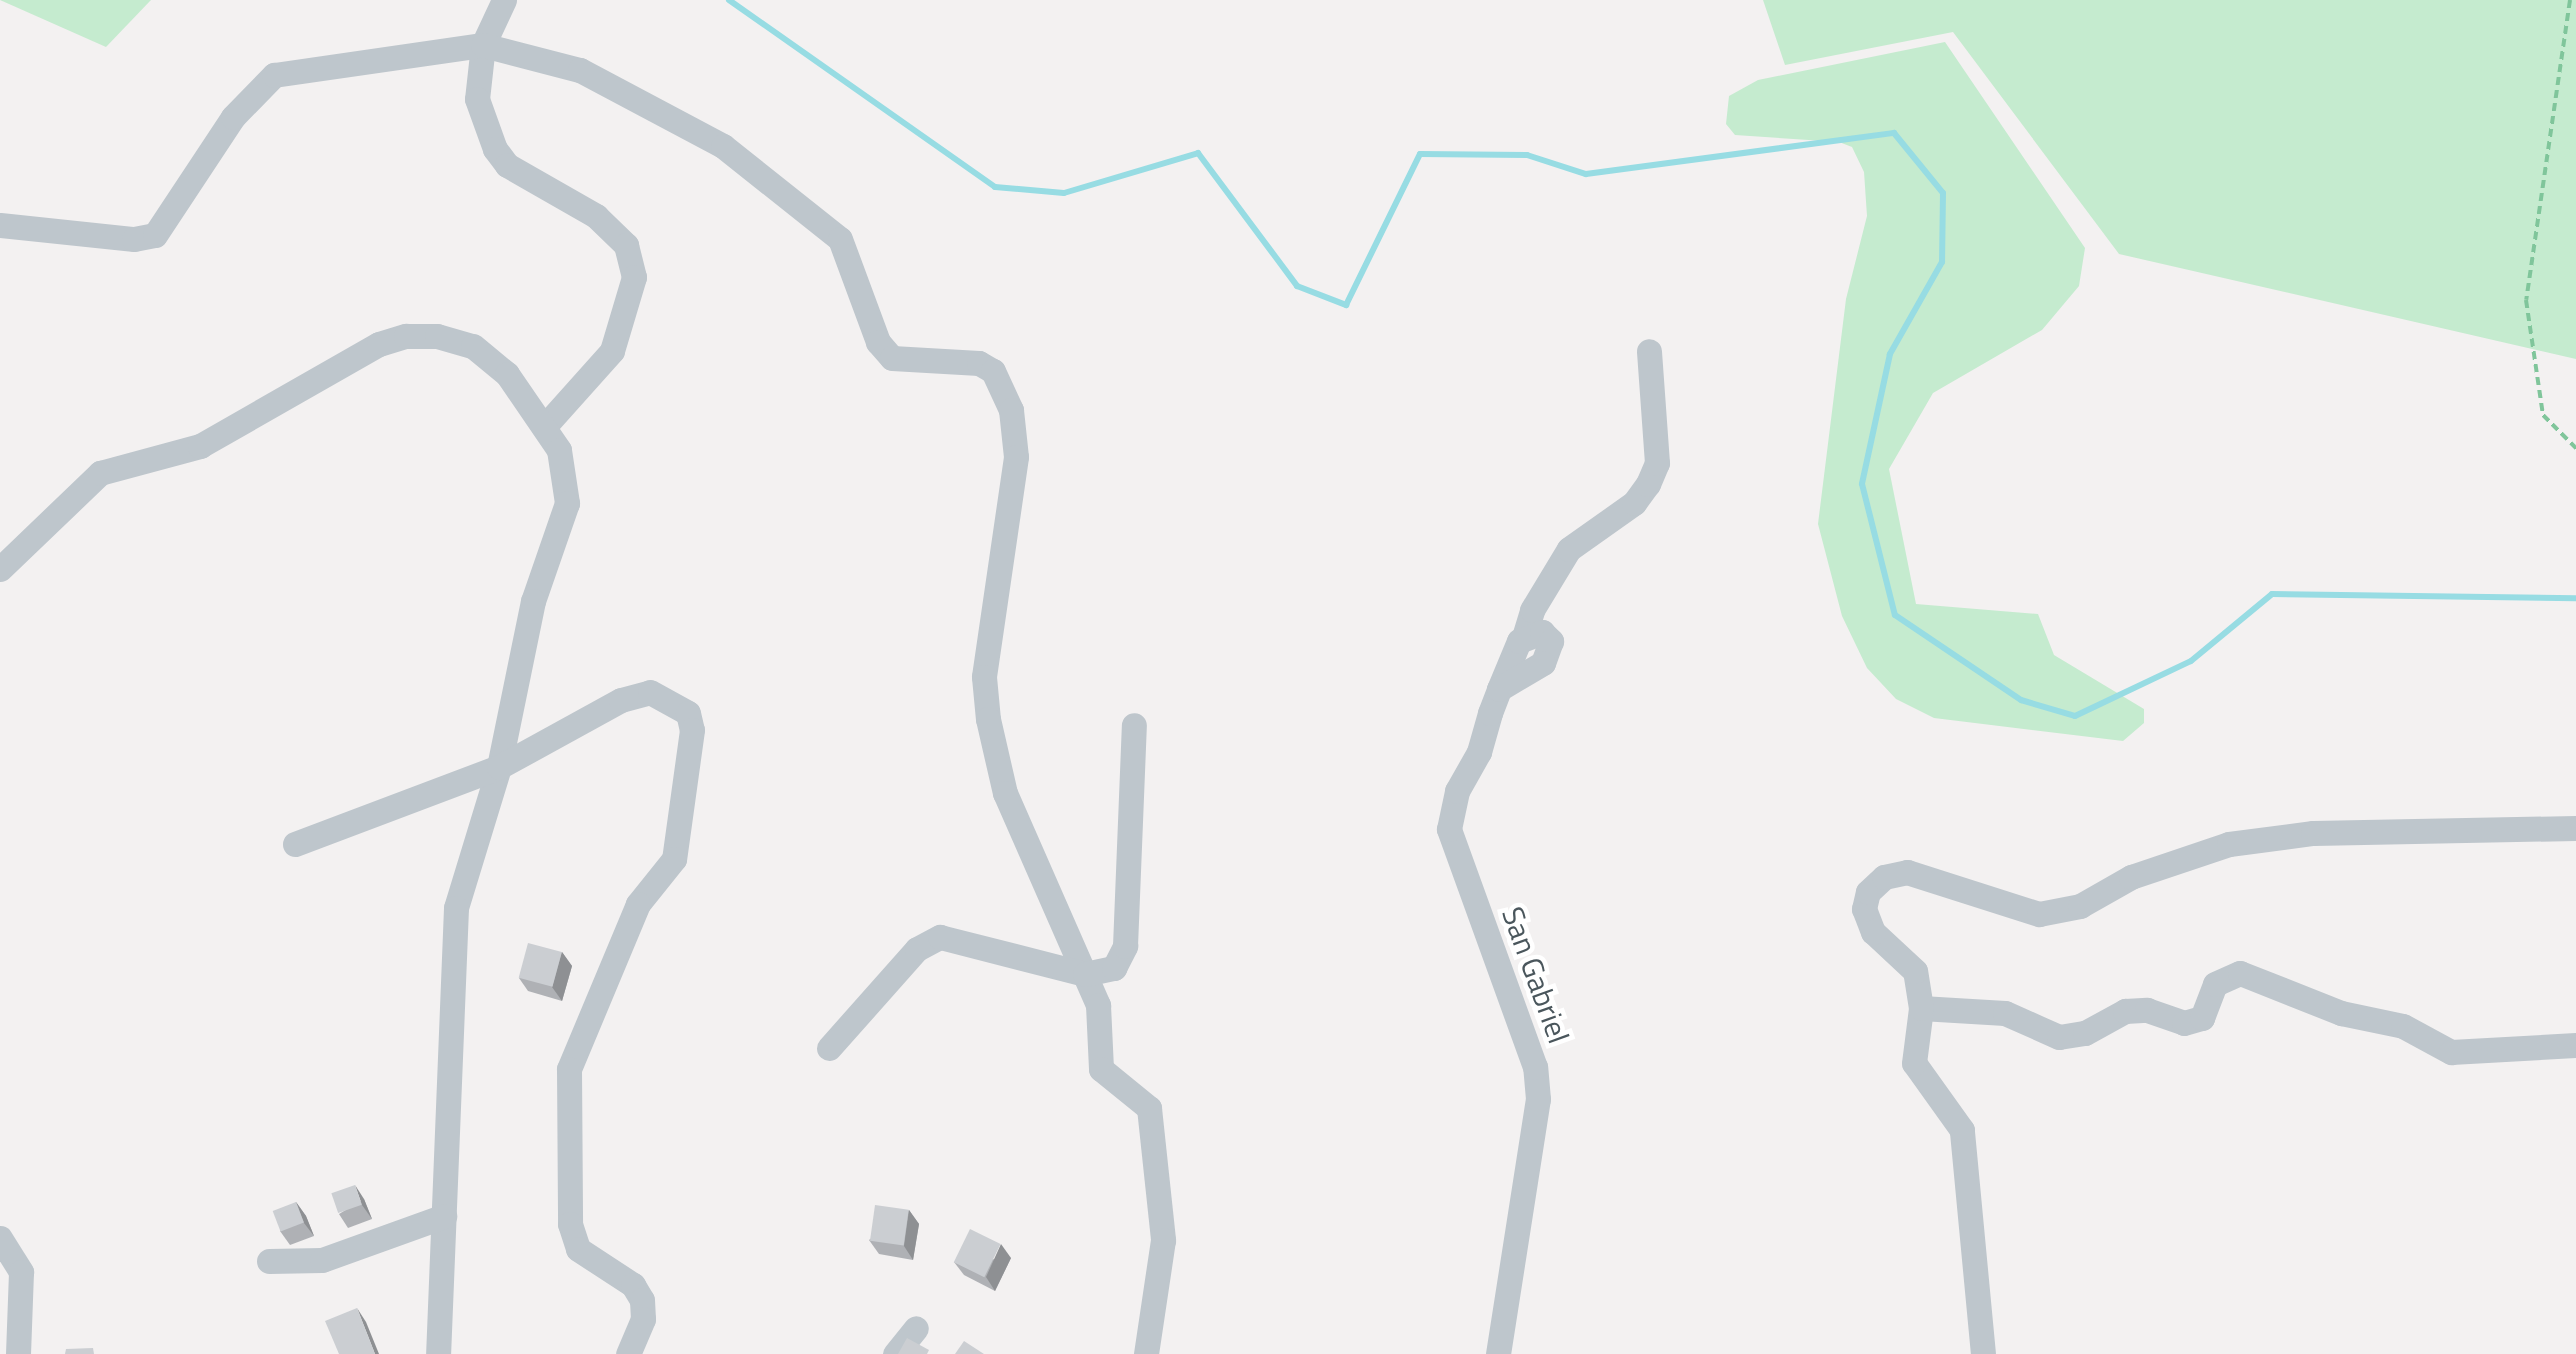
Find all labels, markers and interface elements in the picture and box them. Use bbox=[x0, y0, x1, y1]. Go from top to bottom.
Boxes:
street label: San Gabriel bbox=[1495, 902, 1577, 1048]

